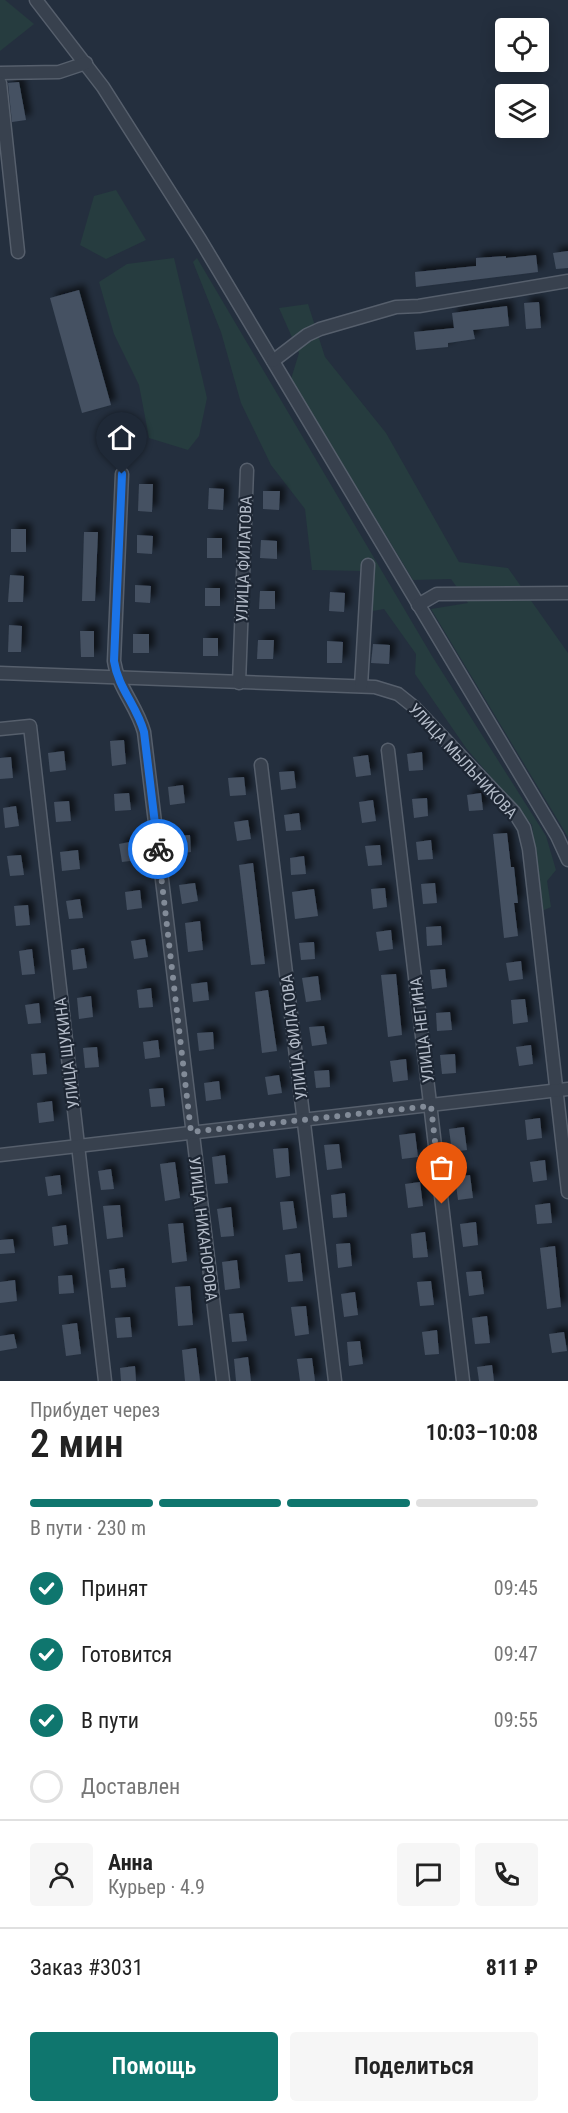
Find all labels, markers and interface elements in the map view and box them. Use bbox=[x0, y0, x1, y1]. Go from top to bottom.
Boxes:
map controls bbox=[495, 18, 549, 138]
button: locate bbox=[495, 18, 549, 72]
button: layers bbox=[495, 84, 549, 138]
pin bbox=[96, 412, 147, 474]
icon: home bbox=[105, 421, 138, 454]
street label: УЛИЦА ФИЛАТОВА bbox=[232, 496, 256, 622]
street label: УЛИЦА МЫЛЬНИКОВА bbox=[405, 699, 521, 823]
courier bbox=[128, 819, 188, 879]
icon: bike bbox=[142, 833, 175, 866]
street label: УЛИЦА ФИЛАТОВА bbox=[277, 973, 311, 1101]
street label: УЛИЦА НЕГИНА bbox=[406, 976, 438, 1084]
street label: УЛИЦА ЩУКИНА bbox=[51, 996, 83, 1110]
pin bbox=[416, 1142, 467, 1204]
icon: bag bbox=[425, 1151, 458, 1184]
street label: УЛИЦА НИКАНОРОВА bbox=[185, 1156, 221, 1302]
text: Прибудет через bbox=[30, 1398, 160, 1422]
text: 10:03–10:08 bbox=[426, 1420, 538, 1445]
text: 2 мин bbox=[30, 1421, 123, 1467]
text: В пути · 230 m bbox=[30, 1516, 146, 1540]
icon: check bbox=[30, 1572, 63, 1605]
text: Принят bbox=[81, 1576, 148, 1601]
text: 09:45 bbox=[494, 1576, 538, 1600]
icon: check bbox=[30, 1638, 63, 1671]
text: Готовится bbox=[81, 1642, 172, 1667]
text: 09:47 bbox=[494, 1642, 538, 1666]
icon: check bbox=[30, 1704, 63, 1737]
text: В пути bbox=[81, 1708, 139, 1733]
text: 09:55 bbox=[494, 1708, 538, 1732]
text: Доставлен bbox=[81, 1774, 180, 1799]
button: person bbox=[30, 1843, 93, 1906]
button: chat bbox=[397, 1843, 460, 1906]
button: phone bbox=[475, 1843, 538, 1906]
text: Анна bbox=[108, 1850, 153, 1875]
text: Курьер · 4.9 bbox=[108, 1875, 205, 1899]
text: Заказ #3031 bbox=[30, 1955, 143, 1980]
text: 811 ₽ bbox=[486, 1955, 538, 1980]
button: Помощь bbox=[30, 2032, 278, 2101]
button: Поделиться bbox=[290, 2032, 538, 2101]

